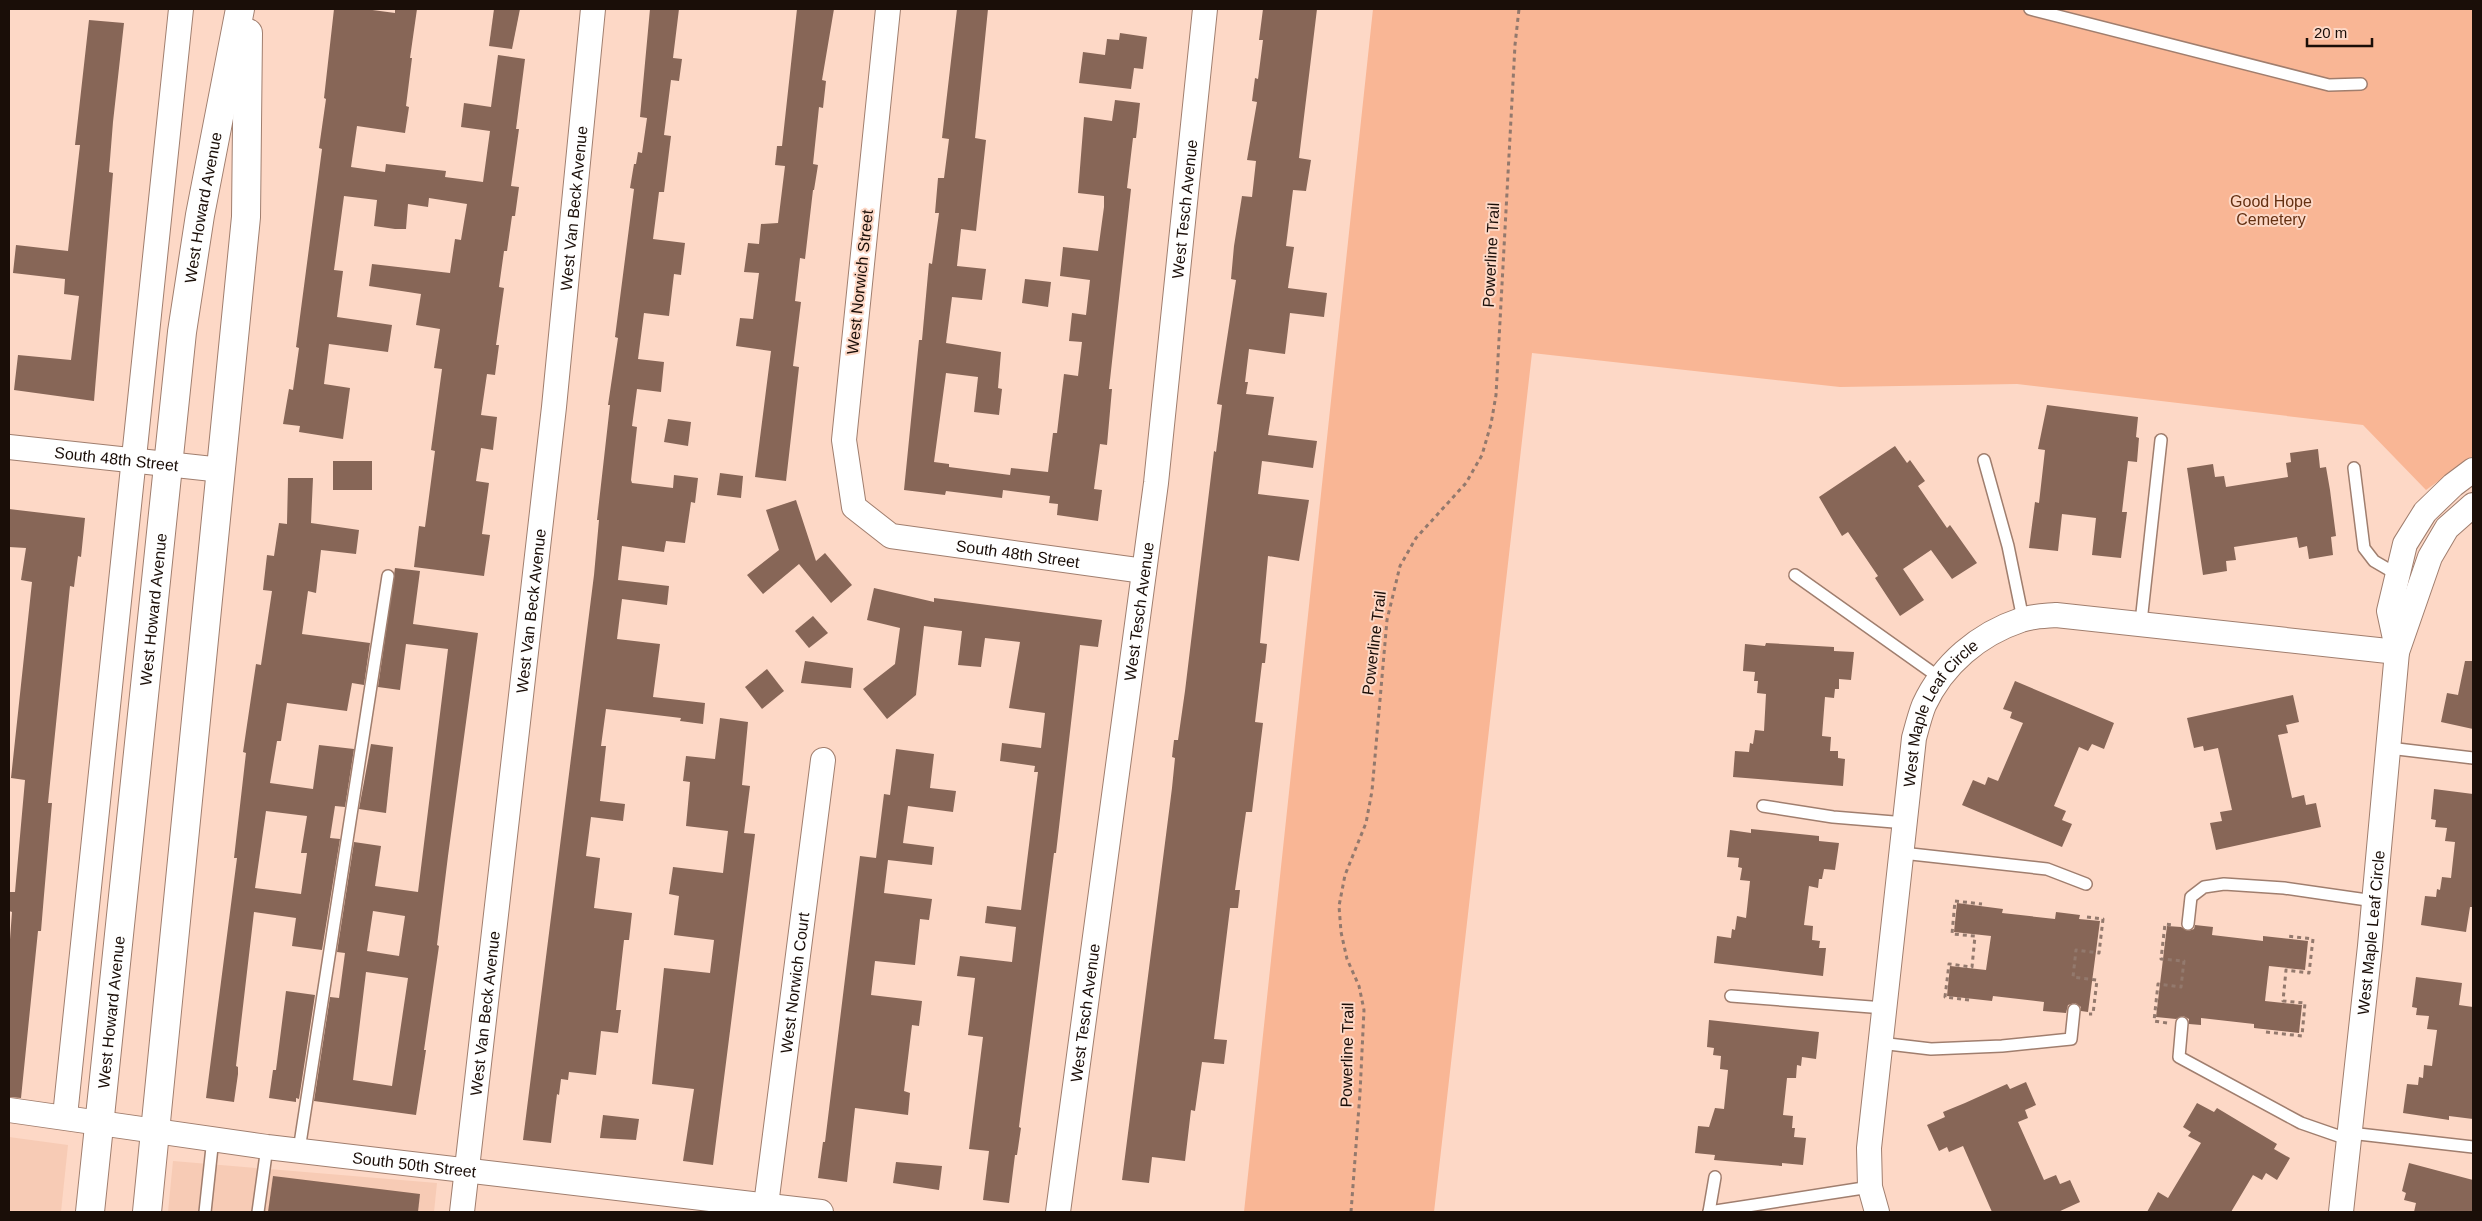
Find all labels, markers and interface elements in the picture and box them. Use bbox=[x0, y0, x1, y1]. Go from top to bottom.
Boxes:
scale bar bbox=[2307, 15, 2372, 47]
text: 20 m bbox=[2314, 24, 2347, 41]
street label: West Van Beck Avenue bbox=[557, 125, 590, 291]
street label: West Howard Avenue bbox=[181, 130, 224, 284]
street label: West Tesch Avenue bbox=[1169, 139, 1200, 279]
park label: Good Hope Cemetery bbox=[2230, 193, 2312, 228]
street label: Powerline Trail bbox=[1480, 202, 1502, 308]
street label: West Norwich Street bbox=[844, 208, 876, 355]
street label: South 48th Street bbox=[54, 443, 180, 474]
street label: West Van Beck Avenue bbox=[513, 528, 549, 694]
street label: West Howard Avenue bbox=[137, 532, 169, 686]
street label: South 48th Street bbox=[955, 537, 1081, 571]
street label: West Tesch Avenue bbox=[1121, 541, 1156, 682]
street label: Powerline Trail bbox=[1359, 590, 1389, 696]
street label: West Maple Leaf Circle bbox=[1900, 636, 1981, 788]
street label: West Maple Leaf Circle bbox=[2354, 849, 2387, 1016]
street label: West Norwich Court bbox=[777, 911, 812, 1054]
street label: West Van Beck Avenue bbox=[467, 930, 503, 1096]
street label: West Howard Avenue bbox=[94, 935, 127, 1089]
street label: West Tesch Avenue bbox=[1067, 942, 1103, 1083]
street label: Powerline Trail bbox=[1338, 1002, 1356, 1108]
street label: South 50th Street bbox=[351, 1149, 478, 1180]

